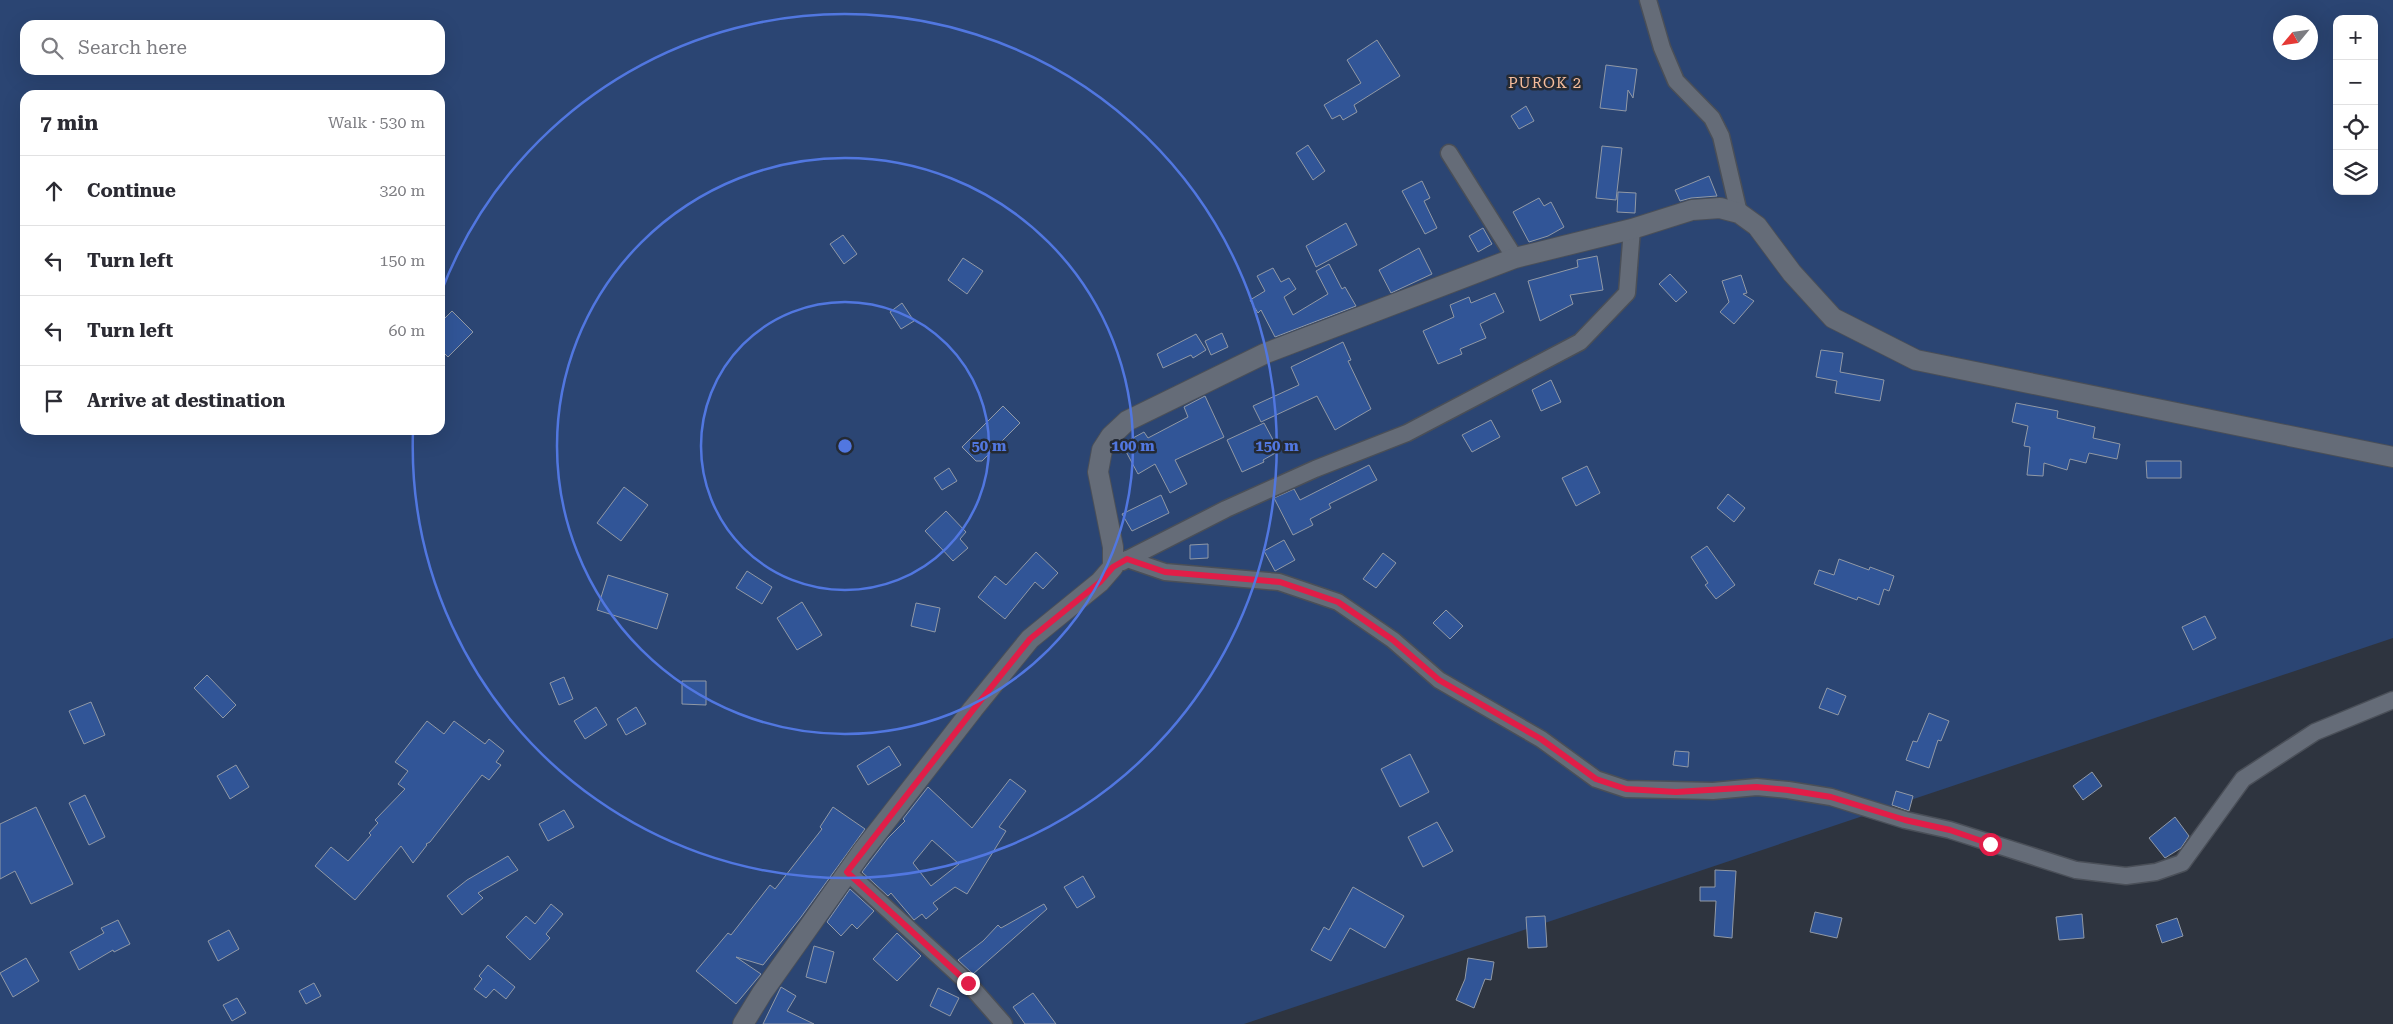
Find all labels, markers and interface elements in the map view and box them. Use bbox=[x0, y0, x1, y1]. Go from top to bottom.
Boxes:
north arrow bbox=[2273, 15, 2318, 60]
map controls bbox=[2333, 15, 2378, 195]
button: + bbox=[2333, 15, 2378, 60]
search box bbox=[20, 20, 445, 75]
icon: search bbox=[38, 34, 66, 62]
text: Search here bbox=[78, 36, 187, 59]
button: − bbox=[2333, 60, 2378, 105]
district label: PUROK 2 bbox=[1508, 74, 1582, 92]
button: locate bbox=[2333, 105, 2378, 150]
text: 7 min bbox=[40, 111, 98, 135]
text: Walk · 530 m bbox=[328, 113, 425, 132]
button: layers bbox=[2333, 150, 2378, 195]
icon: ahead bbox=[40, 177, 68, 205]
text: Continue bbox=[87, 179, 176, 202]
text: 320 m bbox=[379, 181, 425, 200]
icon: left bbox=[40, 247, 68, 275]
text: Turn left bbox=[87, 249, 173, 272]
text: 150 m bbox=[379, 251, 425, 270]
icon: left bbox=[40, 317, 68, 345]
text: Turn left bbox=[87, 319, 173, 342]
text: 60 m bbox=[388, 321, 425, 340]
icon: arrive bbox=[40, 387, 68, 415]
text: Arrive at destination bbox=[87, 389, 285, 412]
centre of rings bbox=[836, 437, 854, 455]
text: 50 m bbox=[971, 437, 1007, 455]
text: 100 m bbox=[1111, 437, 1155, 455]
text: 150 m bbox=[1255, 437, 1299, 455]
route start bbox=[1979, 833, 2002, 856]
route end bbox=[957, 972, 980, 995]

